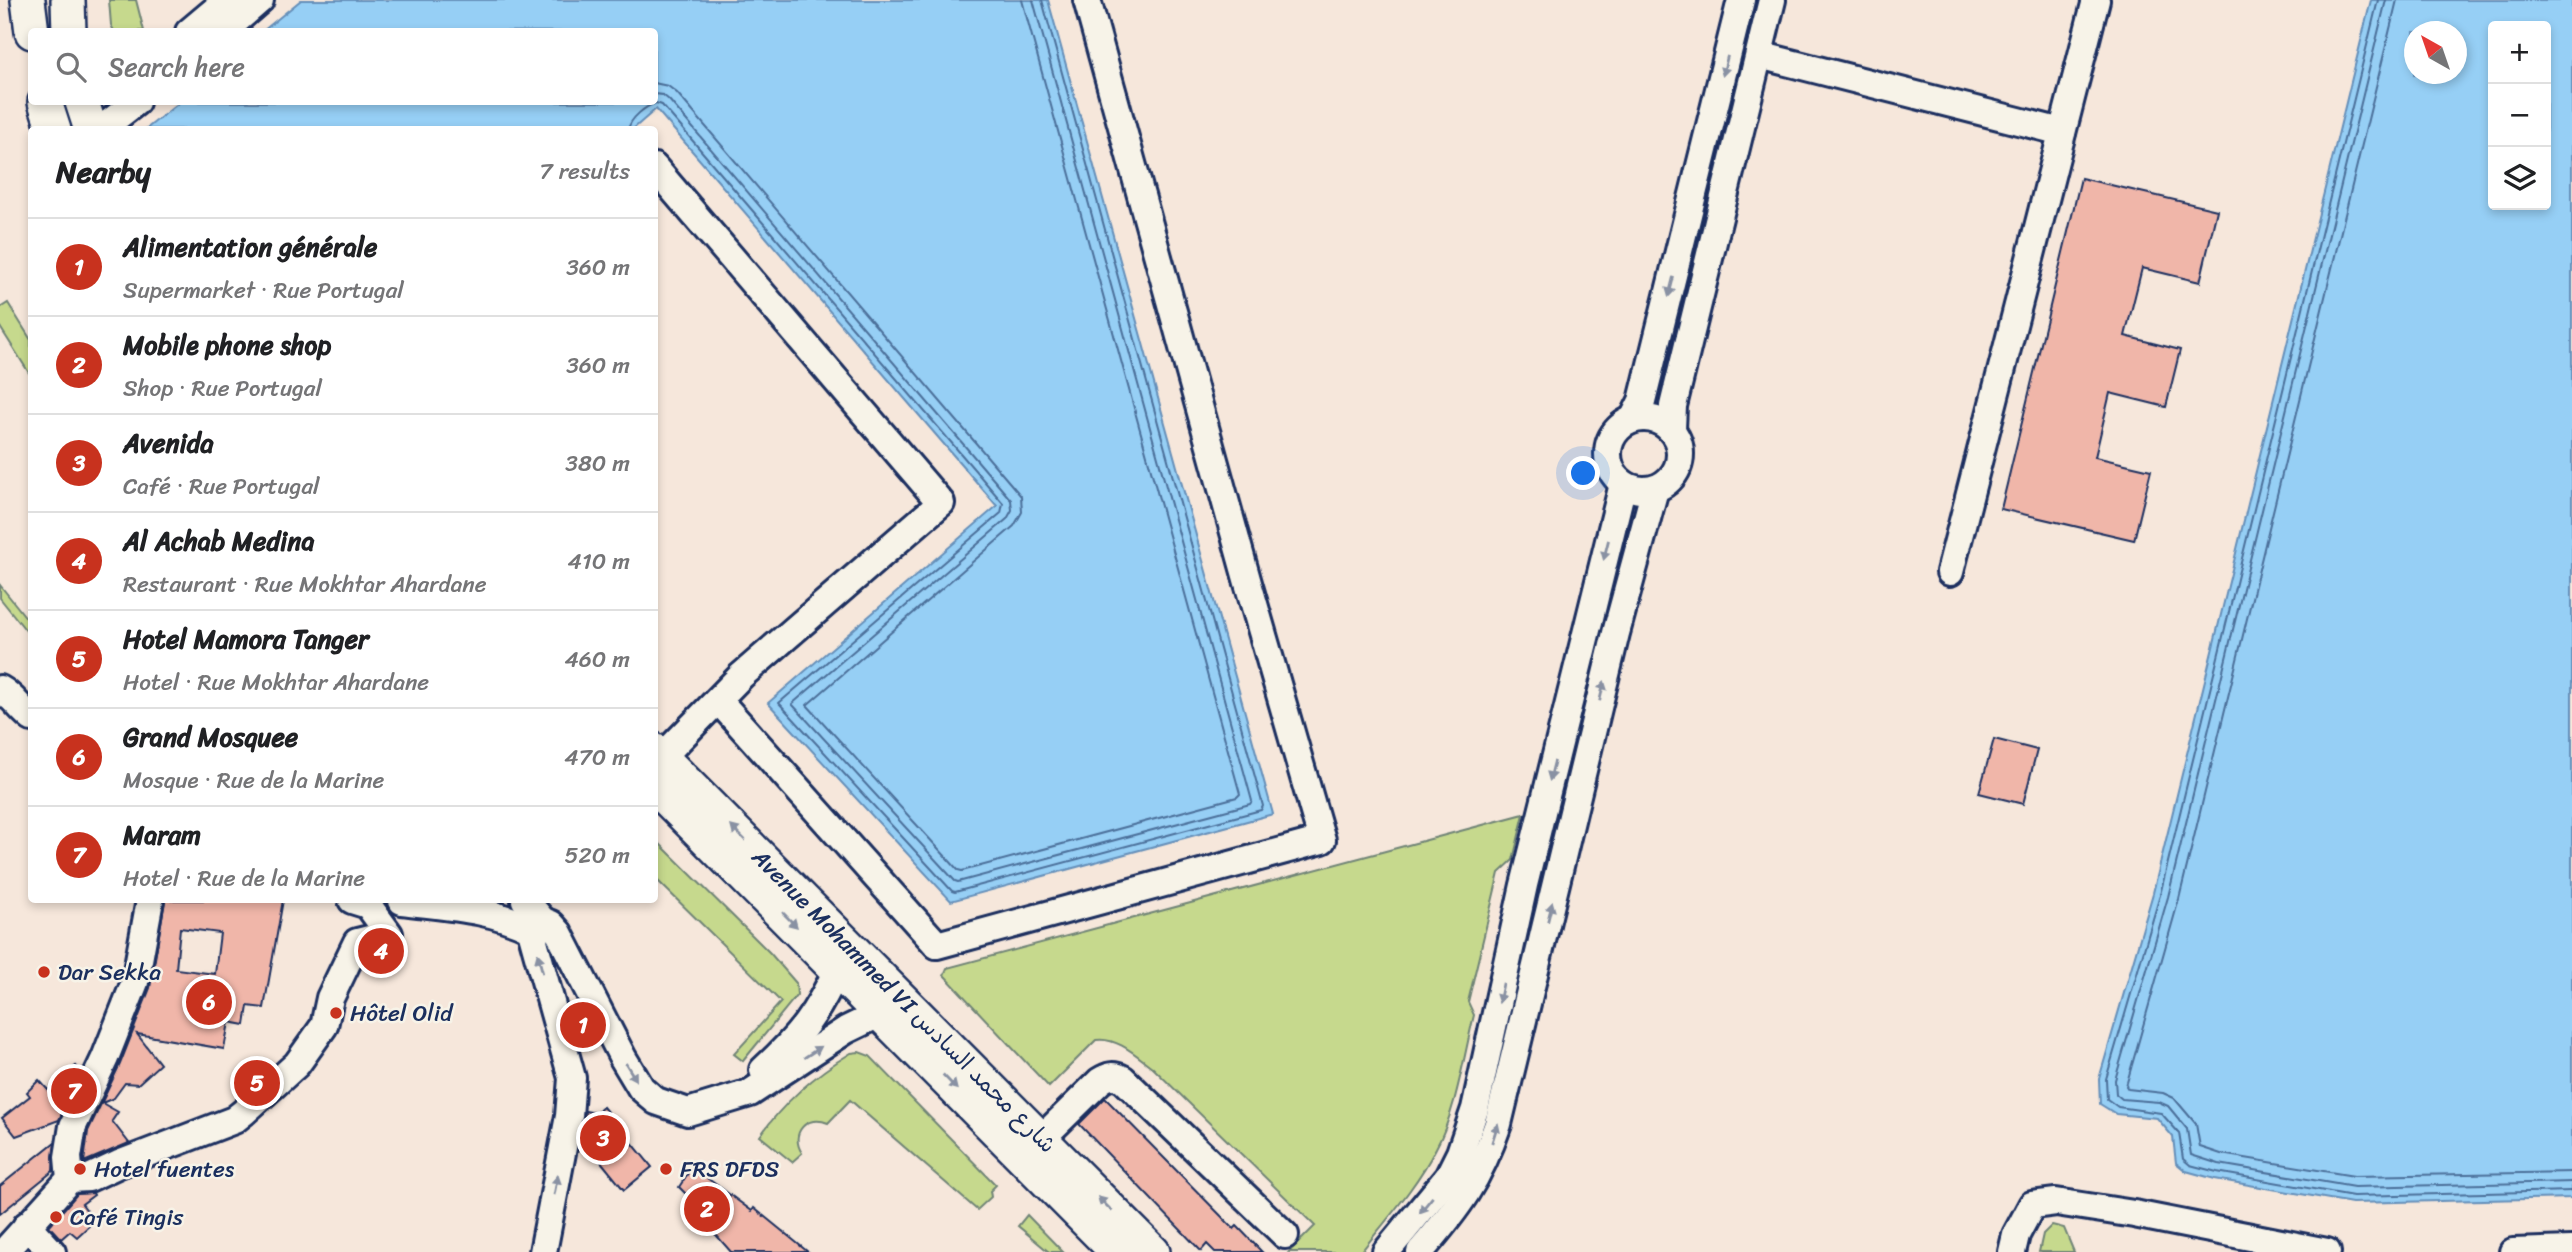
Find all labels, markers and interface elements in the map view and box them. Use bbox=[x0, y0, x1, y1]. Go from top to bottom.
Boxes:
north arrow bbox=[2404, 21, 2467, 84]
map controls bbox=[2488, 21, 2551, 210]
button: + bbox=[2488, 21, 2551, 84]
search box bbox=[28, 28, 658, 105]
text: Search here bbox=[108, 44, 245, 90]
icon: search bbox=[52, 48, 90, 86]
one-way arrow bbox=[1719, 55, 1730, 77]
button: − bbox=[2488, 84, 2551, 147]
text: Nearby bbox=[56, 145, 151, 199]
button: layers bbox=[2488, 147, 2551, 210]
text: 7 results bbox=[540, 151, 630, 192]
text: Alimentation générale bbox=[123, 224, 378, 270]
text: 1 bbox=[74, 247, 84, 288]
text: 360 m bbox=[566, 247, 630, 288]
text: Supermarket · Rue Portugal bbox=[123, 270, 404, 311]
one-way arrow bbox=[1665, 276, 1676, 298]
text: Mobile phone shop bbox=[123, 322, 331, 368]
text: 2 bbox=[72, 345, 86, 386]
text: 360 m bbox=[566, 345, 630, 386]
text: Shop · Rue Portugal bbox=[123, 368, 322, 409]
text: Avenida bbox=[123, 420, 213, 466]
text: 3 bbox=[73, 443, 85, 484]
text: 380 m bbox=[565, 443, 630, 484]
your location bbox=[1566, 456, 1600, 490]
text: Café · Rue Portugal bbox=[123, 466, 320, 507]
text: Al Achab Medina bbox=[123, 518, 314, 564]
one-way arrow bbox=[1600, 539, 1611, 561]
text: 4 bbox=[72, 541, 86, 582]
text: 410 m bbox=[568, 541, 630, 582]
text: Restaurant · Rue Mokhtar Ahardane bbox=[123, 564, 486, 605]
text: Hotel Mamora Tanger bbox=[123, 616, 369, 662]
text: 5 bbox=[72, 639, 86, 680]
text: 460 m bbox=[564, 639, 630, 680]
text: Hotel · Rue Mokhtar Ahardane bbox=[123, 662, 429, 703]
one-way arrow bbox=[1597, 680, 1608, 702]
text: Grand Mosquee bbox=[123, 714, 298, 760]
text: 6 bbox=[72, 737, 86, 778]
text: 470 m bbox=[564, 737, 630, 778]
text: Mosque · Rue de la Marine bbox=[123, 760, 384, 801]
one-way arrow bbox=[1546, 760, 1557, 782]
text: Maram bbox=[123, 812, 201, 858]
one-way arrow bbox=[730, 826, 747, 842]
text: 7 bbox=[72, 835, 86, 876]
text: 520 m bbox=[564, 835, 630, 876]
street label: Avenue Mohammed VI شارع محمد السادس bbox=[741, 838, 1066, 1163]
text: Hotel · Rue de la Marine bbox=[123, 858, 365, 899]
one-way arrow bbox=[1544, 901, 1555, 923]
one-way arrow bbox=[781, 912, 798, 928]
pin: 4 bbox=[358, 925, 404, 977]
place label: Dar Sekka bbox=[58, 952, 161, 993]
one-way arrow bbox=[534, 952, 545, 974]
marker: Dar Sekka bbox=[36, 964, 52, 980]
pin: 6 bbox=[186, 976, 232, 1028]
one-way arrow bbox=[1495, 982, 1506, 1004]
place label: Hôtel Olid bbox=[350, 993, 454, 1034]
pin: 1 bbox=[560, 999, 606, 1051]
marker: Hôtel Olid bbox=[328, 1005, 344, 1021]
one-way arrow bbox=[803, 1046, 823, 1059]
pin: 5 bbox=[234, 1057, 280, 1109]
one-way arrow bbox=[625, 1063, 638, 1082]
pin: 7 bbox=[51, 1065, 97, 1117]
one-way arrow bbox=[941, 1074, 958, 1091]
pin: 3 bbox=[580, 1112, 626, 1164]
one-way arrow bbox=[1490, 1122, 1500, 1143]
place label: Hotel fuentes bbox=[94, 1149, 235, 1190]
place label: FRS DFDS bbox=[680, 1149, 779, 1190]
marker: Hotel fuentes bbox=[72, 1161, 88, 1177]
marker: FRS DFDS bbox=[658, 1161, 674, 1177]
one-way arrow bbox=[551, 1174, 562, 1196]
pin: 2 bbox=[684, 1183, 730, 1235]
one-way arrow bbox=[1419, 1195, 1434, 1213]
one-way arrow bbox=[1097, 1196, 1113, 1213]
place label: Café Tingis bbox=[70, 1197, 184, 1238]
marker: Café Tingis bbox=[48, 1209, 64, 1225]

